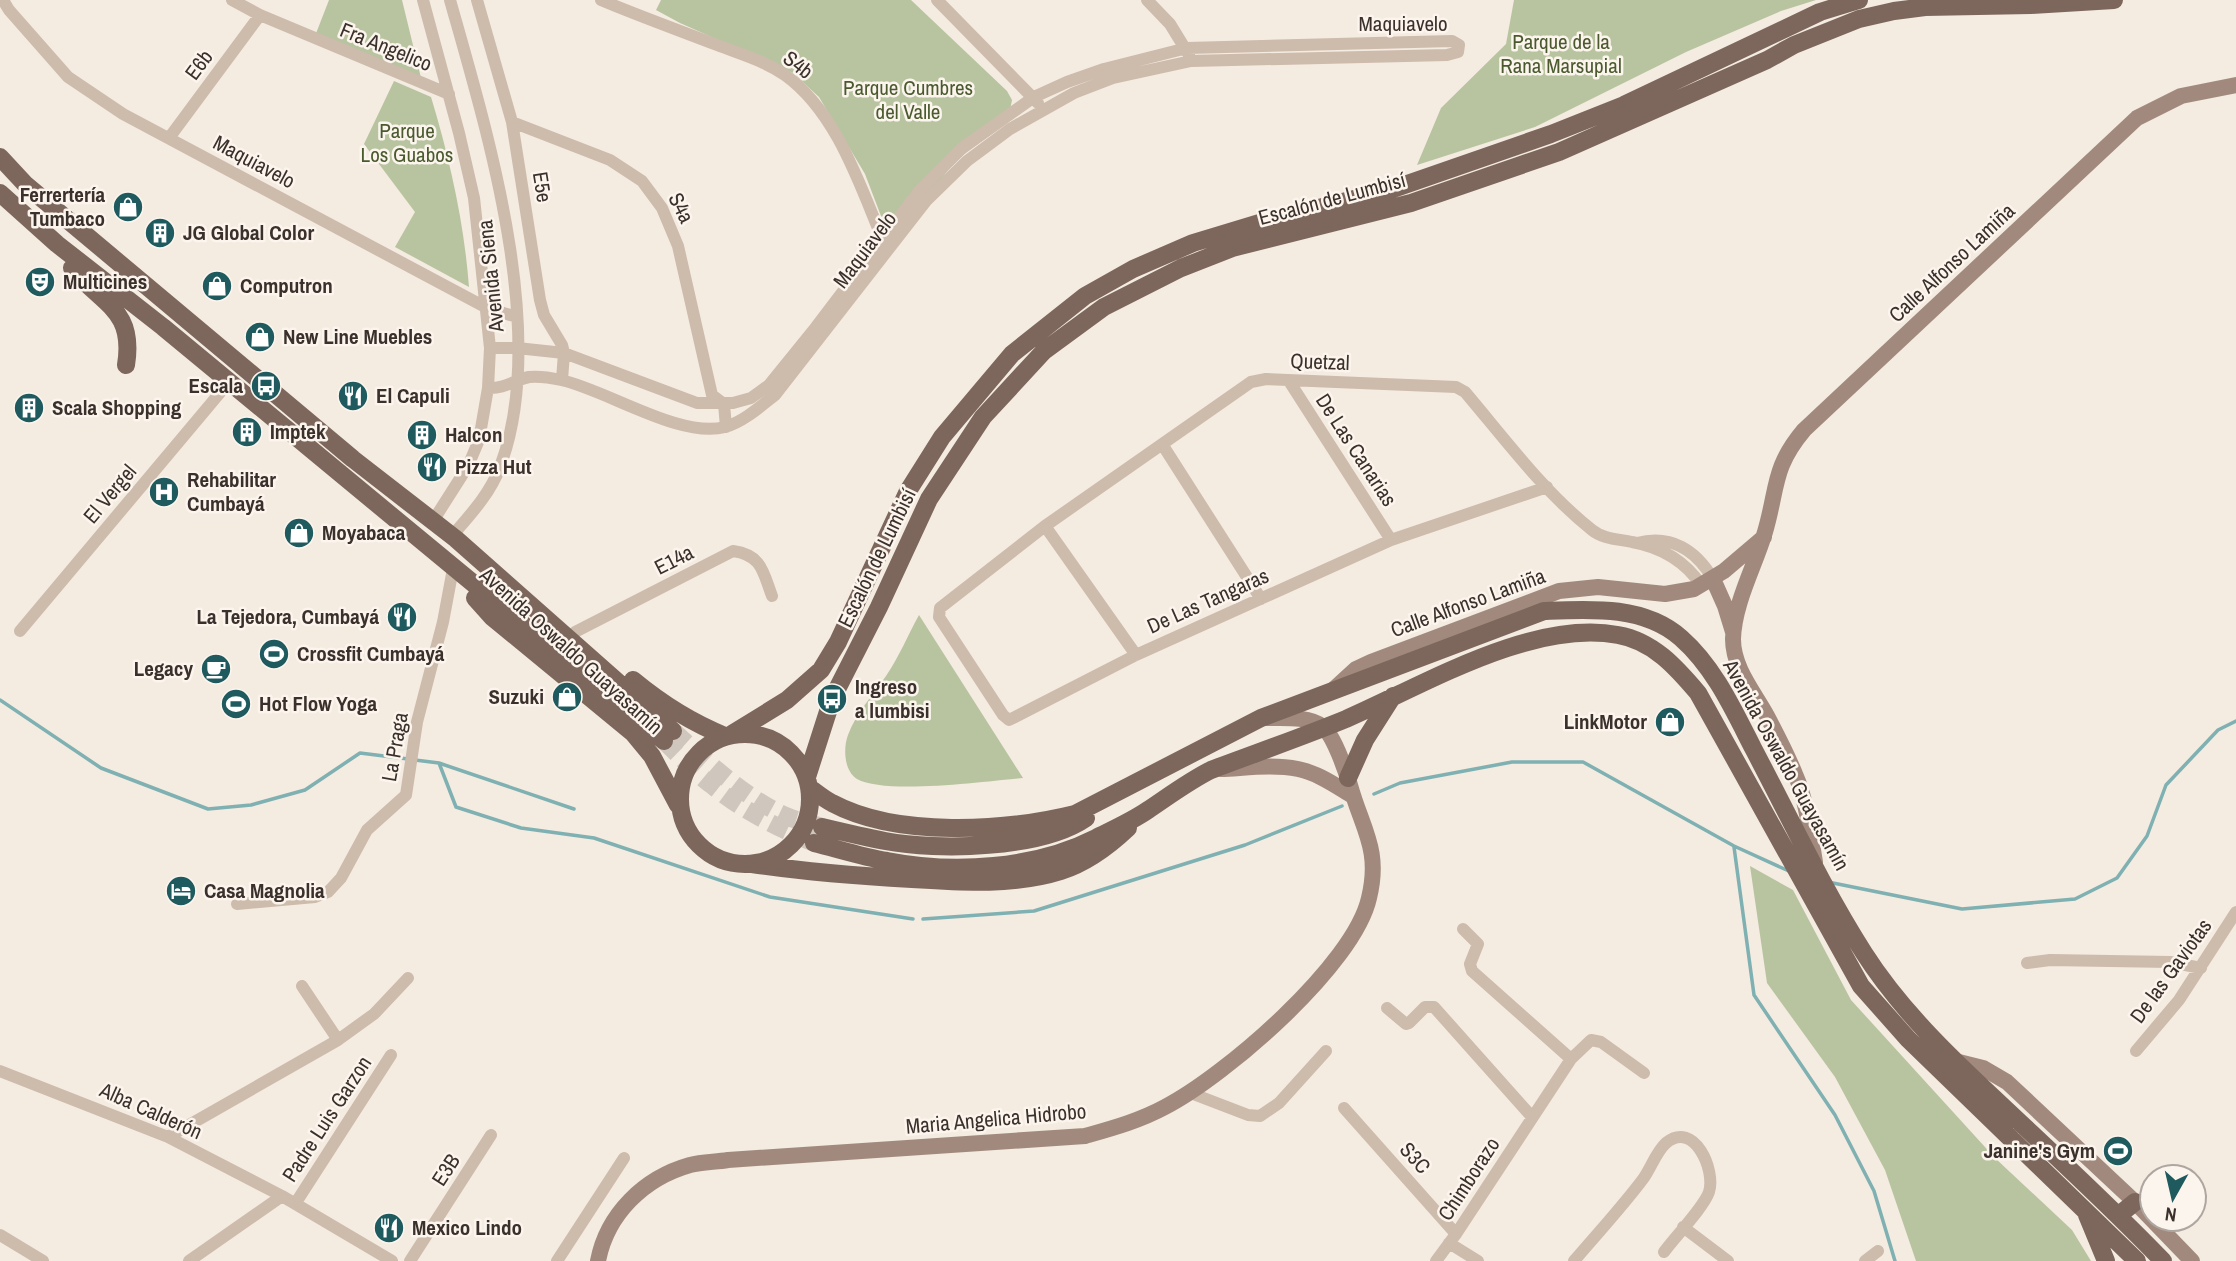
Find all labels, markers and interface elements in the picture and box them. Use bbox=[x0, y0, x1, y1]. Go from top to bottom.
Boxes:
street label: Maquiavelo bbox=[1358, 9, 1448, 38]
street label: Fra Angelico bbox=[336, 15, 436, 78]
park label: Parque de la Rana Marsupial bbox=[1500, 27, 1622, 80]
street label: E6b bbox=[178, 44, 219, 86]
street label: S4b bbox=[777, 44, 819, 85]
park label: Parque Cumbres del Valle bbox=[843, 73, 973, 126]
park label: Parque Los Guabos bbox=[361, 116, 453, 169]
street label: Maquiavelo bbox=[208, 128, 300, 195]
street label: Escalón de Lumbisí bbox=[1255, 165, 1409, 232]
street label: E5e bbox=[526, 170, 559, 204]
place label: Ferrertería Tumbaco bbox=[20, 180, 105, 233]
street label: S4a bbox=[662, 188, 702, 228]
shop icon: Ferrertería Tumbaco bbox=[111, 190, 145, 224]
street label: Calle Alfonso Lamiña bbox=[1882, 196, 2021, 329]
street label: Maquiavelo bbox=[826, 205, 903, 294]
building icon: JG Global Color bbox=[143, 216, 177, 250]
place label: JG Global Color bbox=[183, 218, 314, 247]
street label: Avenida Siena bbox=[470, 218, 511, 335]
theatre icon: Multicines bbox=[23, 265, 57, 299]
place label: Multicines bbox=[63, 267, 147, 296]
shop icon: Computron bbox=[200, 269, 234, 303]
place label: Computron bbox=[240, 271, 333, 300]
shop icon: New Line Muebles bbox=[243, 320, 277, 354]
place label: New Line Muebles bbox=[283, 322, 432, 351]
street label: Quetzal bbox=[1290, 346, 1350, 377]
bus stop icon: Escala bbox=[249, 369, 283, 403]
place label: Escala bbox=[188, 371, 243, 400]
restaurant icon: El Capuli bbox=[336, 379, 370, 413]
place label: El Capuli bbox=[376, 381, 450, 410]
street label: De Las Canarias bbox=[1309, 388, 1404, 512]
building icon: Scala Shopping bbox=[12, 391, 46, 425]
place label: Scala Shopping bbox=[52, 393, 182, 422]
building icon: Imptek bbox=[230, 415, 264, 449]
place label: Imptek bbox=[270, 417, 326, 446]
building icon: Halcon bbox=[405, 418, 439, 452]
place label: Halcon bbox=[445, 420, 502, 449]
restaurant icon: Pizza Hut bbox=[415, 450, 449, 484]
place label: Pizza Hut bbox=[455, 452, 532, 481]
street label: El Vergel bbox=[76, 458, 143, 529]
place label: Rehabilitar Cumbayá bbox=[187, 465, 276, 518]
hospital icon: Rehabilitar Cumbayá bbox=[147, 475, 181, 509]
street label: Escalón de Lumbisí bbox=[830, 483, 923, 632]
shop icon: Moyabaca bbox=[282, 516, 316, 550]
place label: Moyabaca bbox=[322, 518, 406, 547]
street label: E14a bbox=[649, 537, 699, 582]
street label: Avenida Oswaldo Guayasamín bbox=[473, 560, 669, 741]
street label: De Las Tangaras bbox=[1142, 561, 1273, 640]
street label: Calle Alfonso Lamiña bbox=[1386, 561, 1550, 644]
restaurant icon: La Tejedora, Cumbayá bbox=[385, 600, 419, 634]
place label: La Tejedora, Cumbayá bbox=[197, 602, 379, 631]
sports icon: Crossfit Cumbayá bbox=[257, 637, 291, 671]
place label: Crossfit Cumbayá bbox=[297, 639, 445, 668]
cafe icon: Legacy bbox=[199, 652, 233, 686]
street label: Avenida Oswaldo Guayasamín bbox=[1716, 653, 1857, 875]
place label: Legacy bbox=[134, 654, 193, 683]
place label: Ingreso a lumbisi bbox=[855, 672, 930, 725]
shop icon: Suzuki bbox=[550, 680, 584, 714]
place label: Suzuki bbox=[488, 682, 544, 711]
bus stop icon: Ingreso a lumbisi bbox=[815, 682, 849, 716]
sports icon: Hot Flow Yoga bbox=[219, 687, 253, 721]
place label: Hot Flow Yoga bbox=[259, 689, 377, 718]
shop icon: LinkMotor bbox=[1653, 705, 1687, 739]
place label: LinkMotor bbox=[1564, 707, 1647, 736]
street label: La Praga bbox=[374, 710, 415, 784]
hotel icon: Casa Magnolia bbox=[164, 874, 198, 908]
place label: Casa Magnolia bbox=[204, 876, 325, 905]
street label: De las Gaviotas bbox=[2123, 913, 2218, 1029]
street label: Padre Luis Garzon bbox=[275, 1050, 378, 1187]
street label: Alba Calderón bbox=[95, 1075, 207, 1146]
street label: Maria Angelica Hidrobo bbox=[905, 1096, 1087, 1141]
street label: Chimborazo bbox=[1431, 1131, 1506, 1226]
sports icon: Janine's Gym bbox=[2101, 1134, 2135, 1168]
street label: S3C bbox=[1393, 1136, 1437, 1180]
place label: Janine's Gym bbox=[1984, 1136, 2095, 1165]
street label: E3B bbox=[425, 1148, 467, 1191]
north arrow bbox=[2138, 1163, 2208, 1233]
text: N bbox=[2163, 1201, 2178, 1228]
restaurant icon: Mexico Lindo bbox=[372, 1211, 406, 1245]
place label: Mexico Lindo bbox=[412, 1213, 522, 1242]

